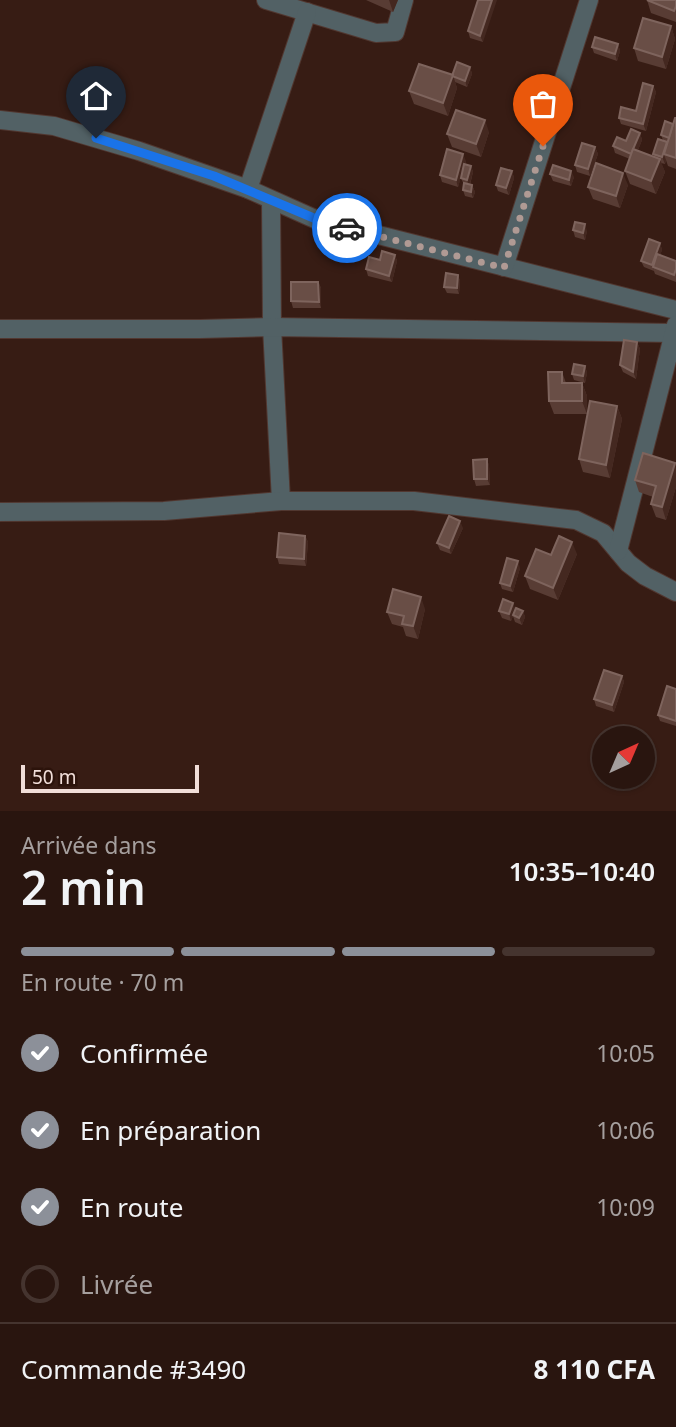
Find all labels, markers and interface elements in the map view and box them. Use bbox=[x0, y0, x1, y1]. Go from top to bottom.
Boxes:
pin bbox=[66, 66, 126, 138]
pin bbox=[513, 74, 573, 146]
icon: home bbox=[77, 77, 115, 115]
icon: bag bbox=[524, 85, 562, 123]
courier bbox=[312, 193, 382, 263]
icon: car bbox=[328, 209, 366, 247]
north arrow bbox=[592, 726, 654, 789]
map controls bbox=[592, 726, 655, 789]
scale bar bbox=[21, 762, 200, 794]
text: 50 m bbox=[32, 764, 76, 790]
text: Arrivée dans bbox=[21, 829, 157, 861]
text: 10:35–10:40 bbox=[509, 853, 655, 889]
text: 2 min bbox=[21, 856, 146, 918]
text: En route · 70 m bbox=[21, 966, 184, 998]
icon: check bbox=[21, 1034, 59, 1072]
text: Confirmée bbox=[80, 1035, 208, 1071]
text: 10:05 bbox=[596, 1037, 655, 1069]
icon: check bbox=[21, 1111, 59, 1149]
text: En préparation bbox=[80, 1112, 261, 1148]
text: 10:06 bbox=[596, 1114, 655, 1146]
icon: check bbox=[21, 1188, 59, 1226]
text: En route bbox=[80, 1189, 183, 1225]
text: 10:09 bbox=[596, 1191, 655, 1223]
text: Livrée bbox=[80, 1266, 153, 1302]
text: Commande #3490 bbox=[21, 1351, 246, 1387]
text: 8 110 CFA bbox=[534, 1351, 655, 1387]

